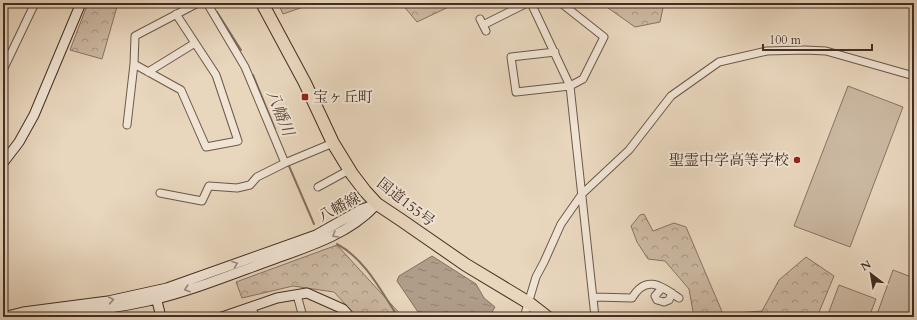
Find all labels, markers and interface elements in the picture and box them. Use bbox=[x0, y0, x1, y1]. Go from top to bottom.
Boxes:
scale bar bbox=[763, 26, 872, 52]
text: 100 m bbox=[769, 32, 802, 48]
water label: 八幡川 bbox=[261, 87, 300, 141]
place label: 宝ヶ丘町 bbox=[313, 87, 373, 107]
marker: 宝ヶ丘町 bbox=[300, 92, 310, 102]
place label: 聖霊中学高等学校 bbox=[669, 150, 789, 170]
marker: 聖霊中学高等学校 bbox=[792, 155, 802, 165]
street label: 国道155号 bbox=[373, 173, 439, 231]
street label: 八幡線 bbox=[314, 188, 364, 226]
one-way arrow bbox=[332, 230, 339, 237]
north arrow bbox=[851, 254, 891, 294]
text: N bbox=[858, 257, 874, 275]
one-way arrow bbox=[232, 260, 239, 268]
one-way arrow bbox=[183, 285, 190, 293]
one-way arrow bbox=[108, 297, 114, 305]

